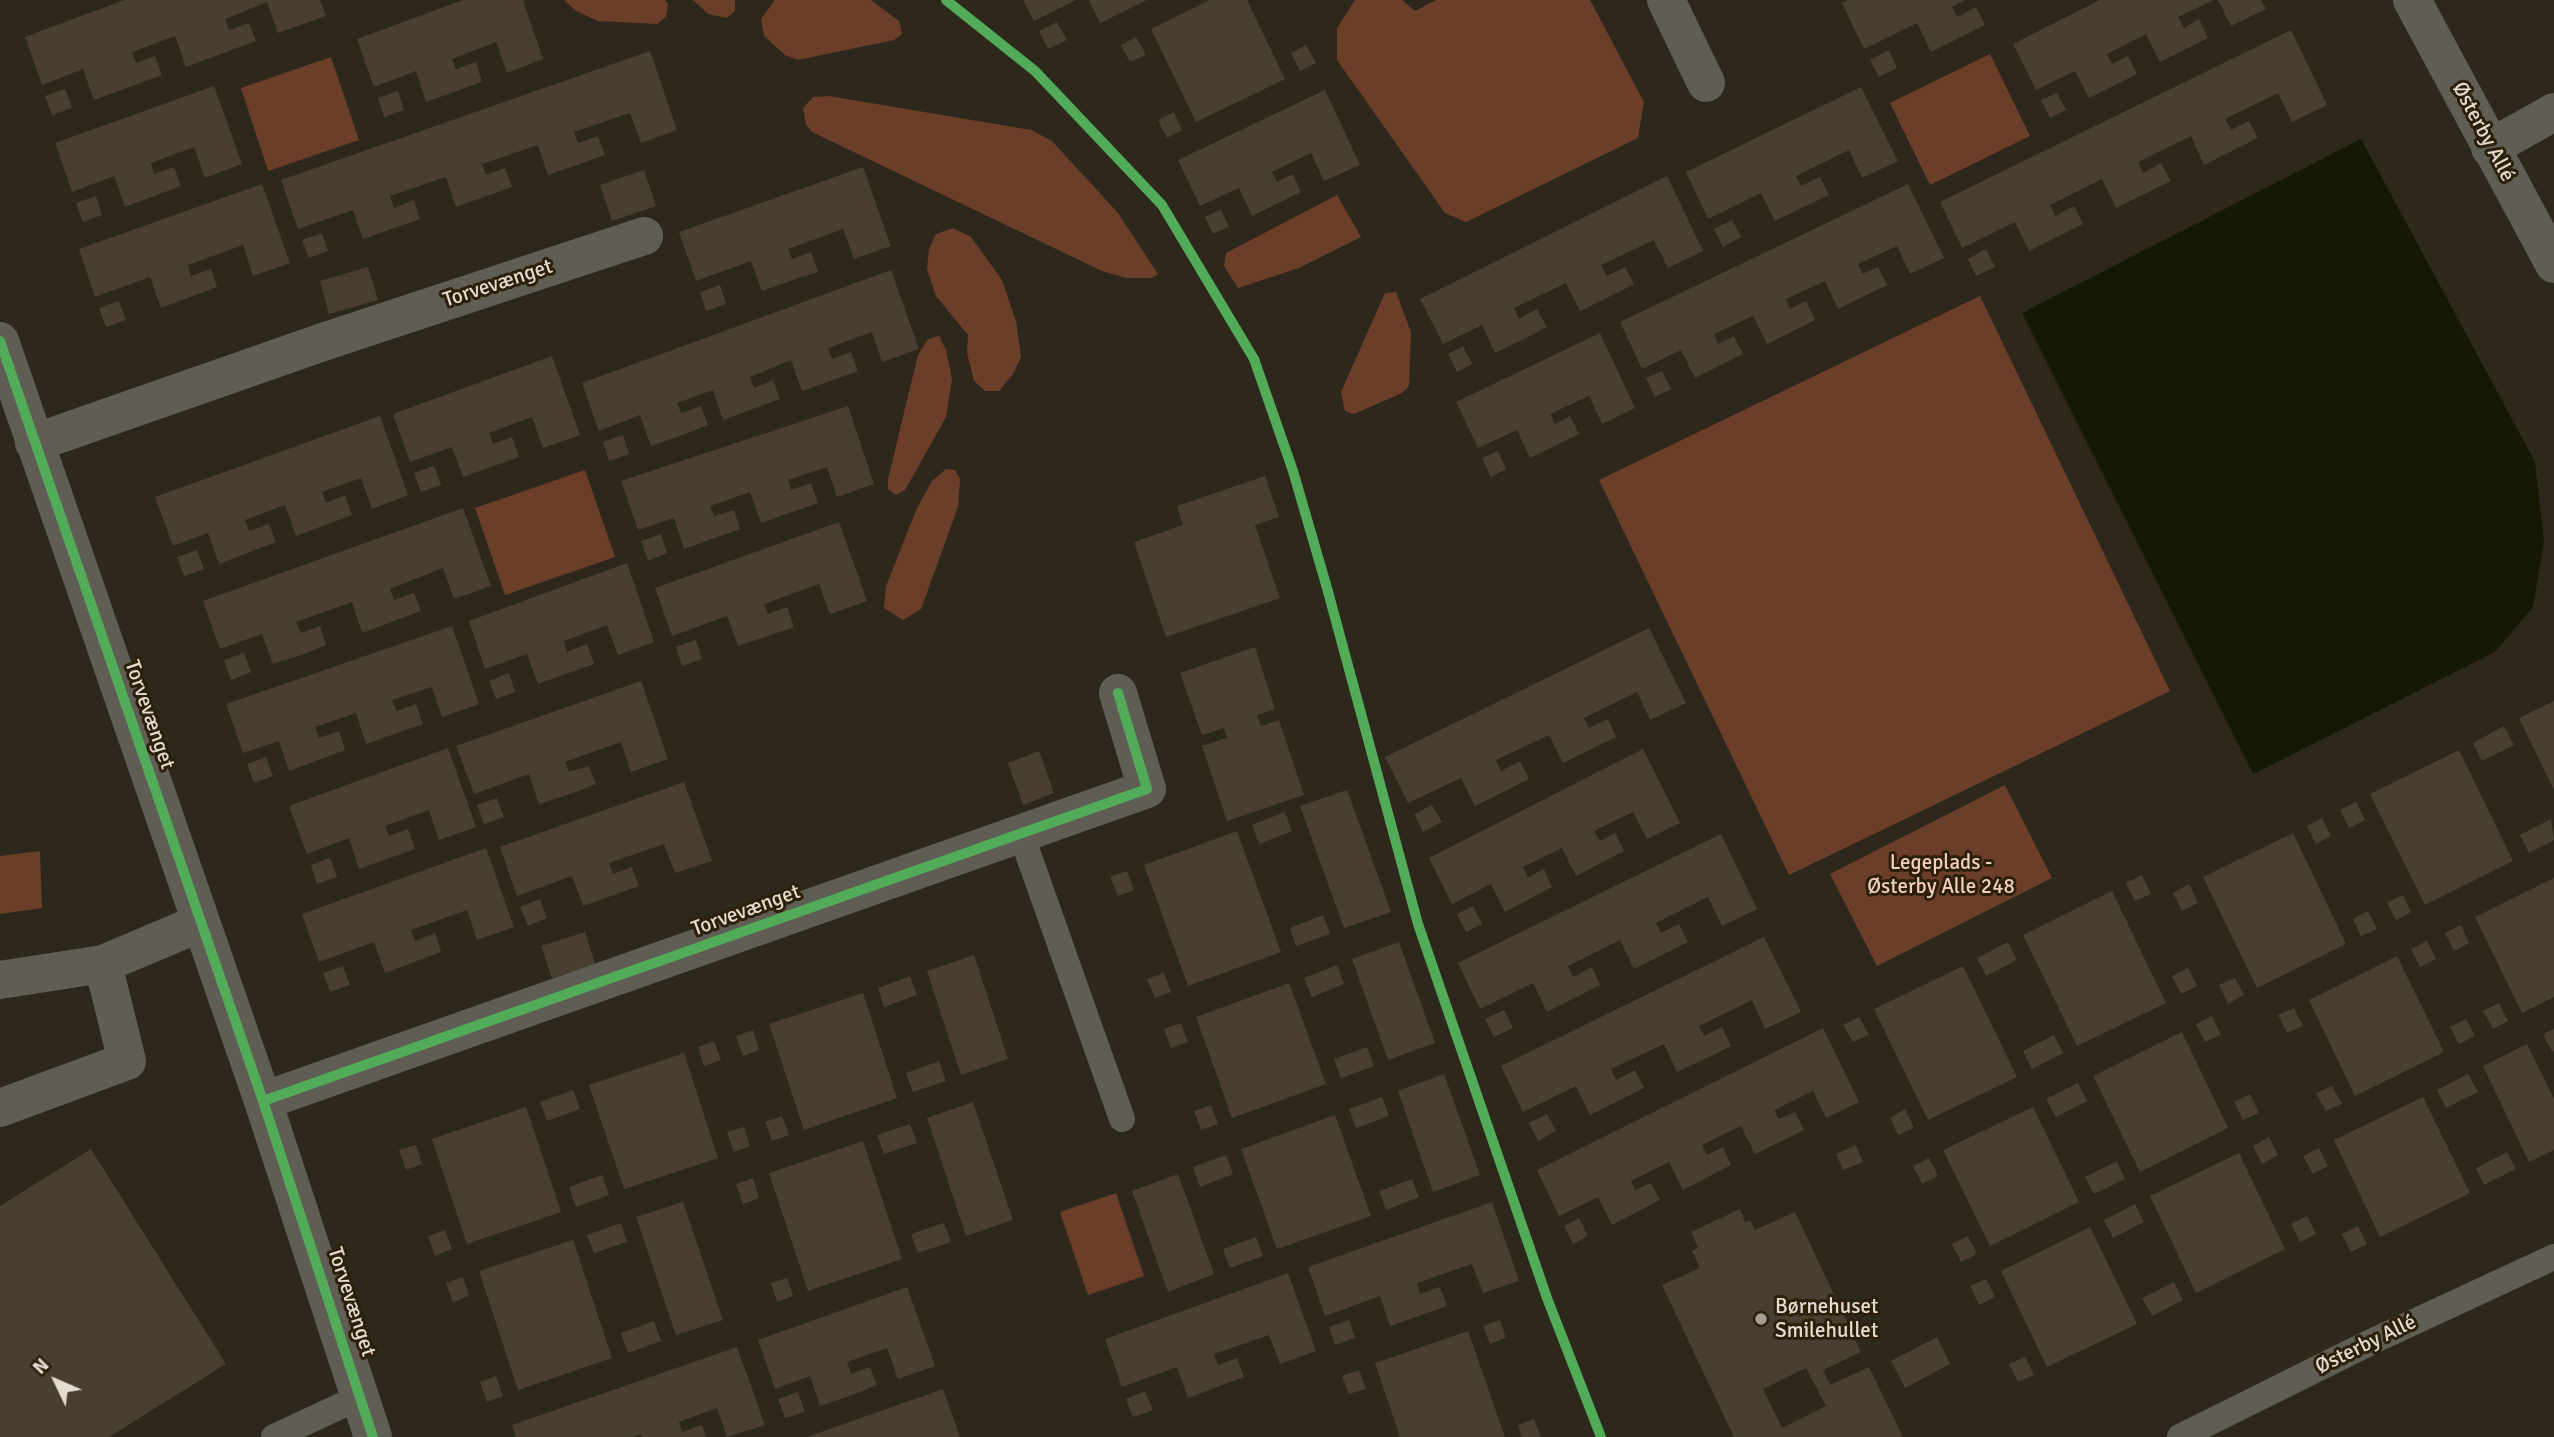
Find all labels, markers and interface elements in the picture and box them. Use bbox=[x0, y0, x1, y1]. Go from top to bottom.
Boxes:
street label: Østerby Allé bbox=[2446, 78, 2520, 186]
street label: Torvevænget bbox=[440, 254, 556, 314]
street label: Torvevænget bbox=[119, 657, 179, 773]
park label: Legeplads - Østerby Alle 248 bbox=[1867, 850, 2015, 900]
street label: Torvevænget bbox=[688, 880, 804, 942]
street label: Torvevænget bbox=[321, 1244, 381, 1360]
place label: Børnehuset Smilehullet bbox=[1775, 1294, 1878, 1344]
street label: Østerby Allé bbox=[2312, 1310, 2420, 1380]
marker: Børnehuset Smilehullet bbox=[1753, 1311, 1769, 1327]
north arrow bbox=[21, 1346, 91, 1416]
text: N bbox=[28, 1353, 54, 1380]

